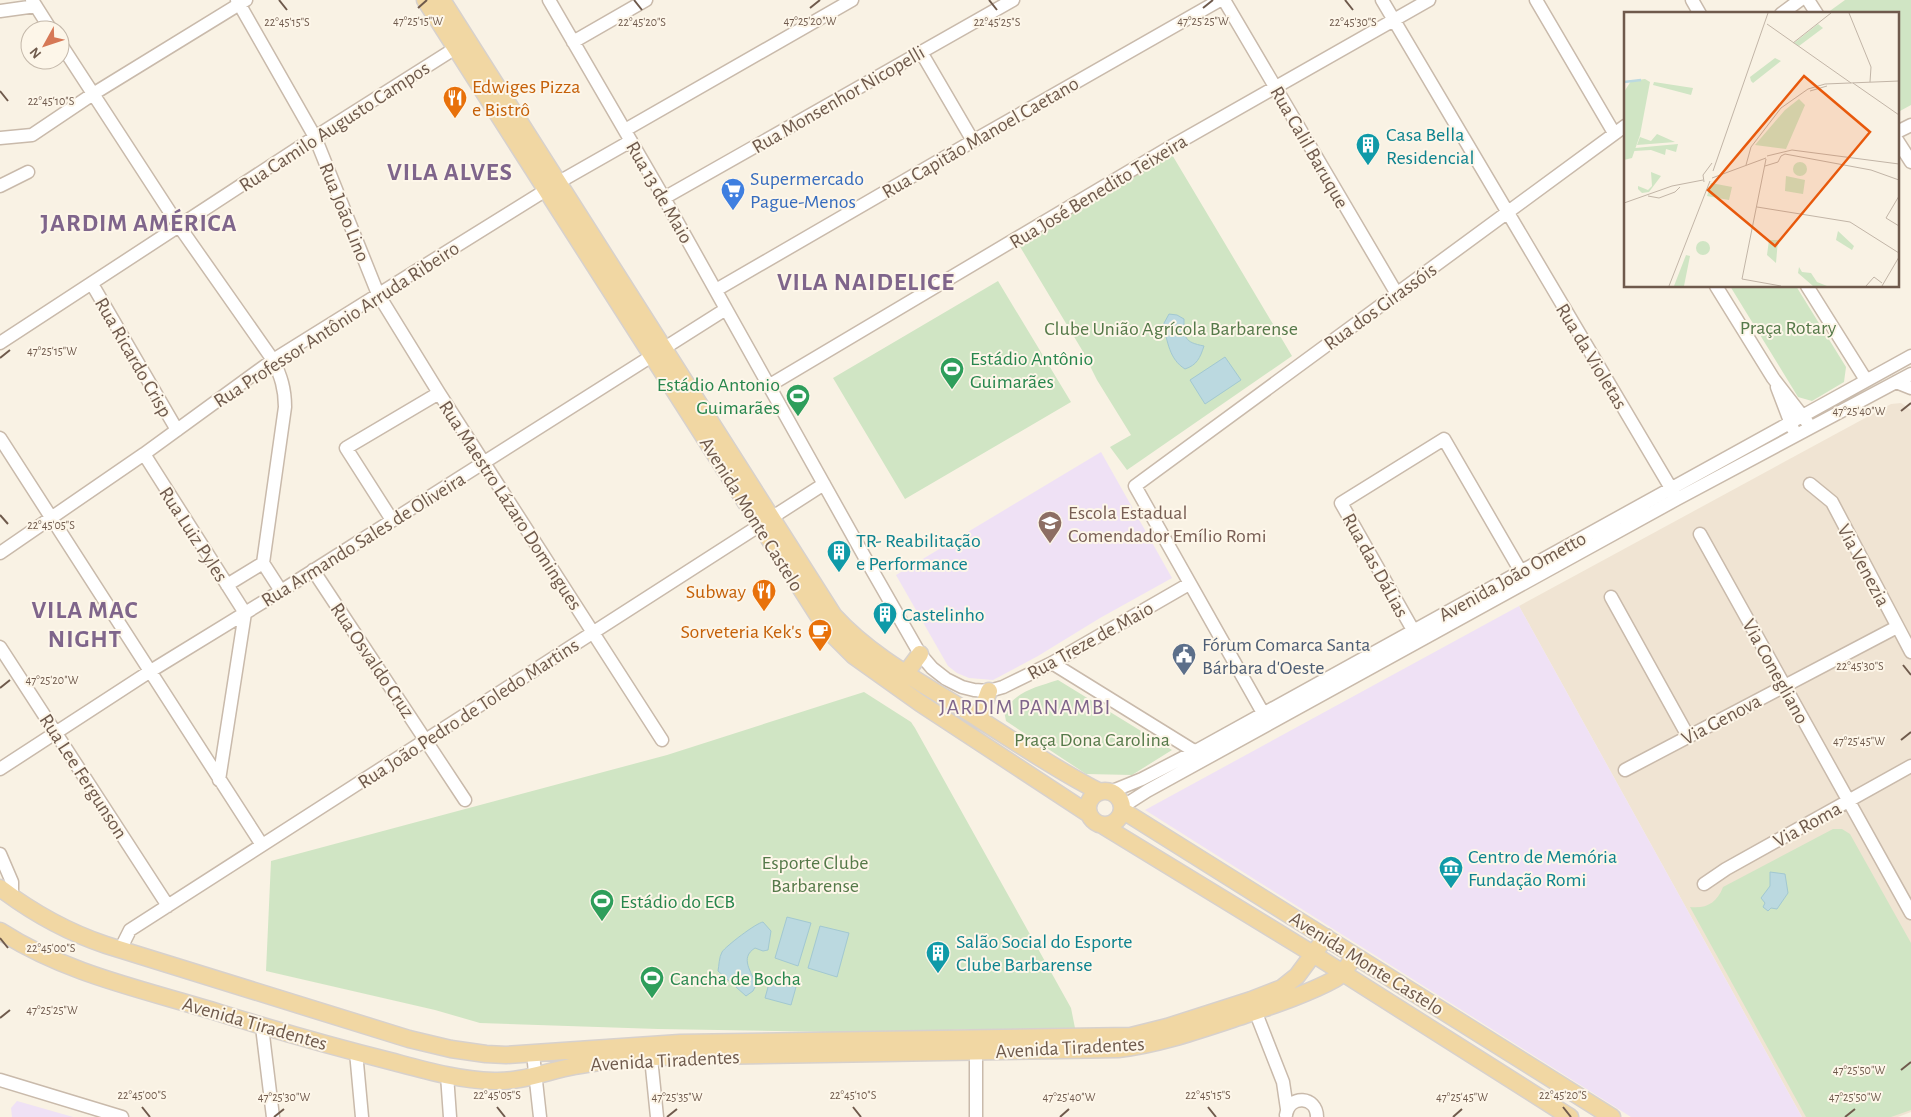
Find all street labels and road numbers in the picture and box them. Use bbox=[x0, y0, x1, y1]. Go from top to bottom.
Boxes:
street label: Rua Monsenhor Nicopelli bbox=[749, 42, 928, 157]
street label: Rua Camilo Augusto Campos bbox=[236, 58, 433, 196]
street label: Rua Capitão Manoel Caetano bbox=[879, 73, 1082, 202]
street label: Rua Calil Baruque bbox=[1266, 83, 1352, 212]
street label: Rua José Benedito Teixeira bbox=[1006, 131, 1191, 253]
street label: Rua 13 de Maio bbox=[622, 138, 696, 247]
street label: Rua João Lino bbox=[315, 160, 373, 265]
street label: Rua Professor Antônio Arruda Ribeiro bbox=[210, 238, 463, 412]
street label: Rua dos Girassóis bbox=[1321, 259, 1440, 354]
street label: Rua Ricardo Crisp bbox=[91, 294, 175, 421]
street label: Rua da Violetas bbox=[1552, 300, 1630, 413]
street label: Rua Maestro Lázaro Domingues bbox=[435, 397, 585, 614]
street label: Avenida Monte Castelo bbox=[696, 434, 807, 595]
street label: Rua Armando Sales de Oliveira bbox=[258, 469, 469, 611]
street label: Rua Luiz Pyles bbox=[155, 483, 231, 586]
street label: Rua das DáLias bbox=[1338, 510, 1412, 621]
street label: Via Venezia bbox=[1833, 521, 1893, 610]
street label: Avenida João Ometto bbox=[1436, 528, 1589, 626]
street label: Rua Treze de Maio bbox=[1024, 598, 1157, 684]
street label: Rua Osvaldo Cruz bbox=[326, 599, 418, 722]
street label: Via Conegliano bbox=[1738, 616, 1812, 727]
street label: Rua João Pedro de Toledo Martins bbox=[355, 635, 583, 793]
street label: Via Genova bbox=[1678, 691, 1764, 749]
street label: Rua Lee Fergunson bbox=[35, 711, 131, 842]
street label: Via Roma bbox=[1770, 798, 1845, 852]
street label: Avenida Monte Castelo bbox=[1286, 908, 1447, 1019]
street label: Avenida Tiradentes bbox=[180, 994, 329, 1054]
street label: Avenida Tiradentes bbox=[995, 1034, 1145, 1062]
street label: Avenida Tiradentes bbox=[590, 1047, 740, 1075]

